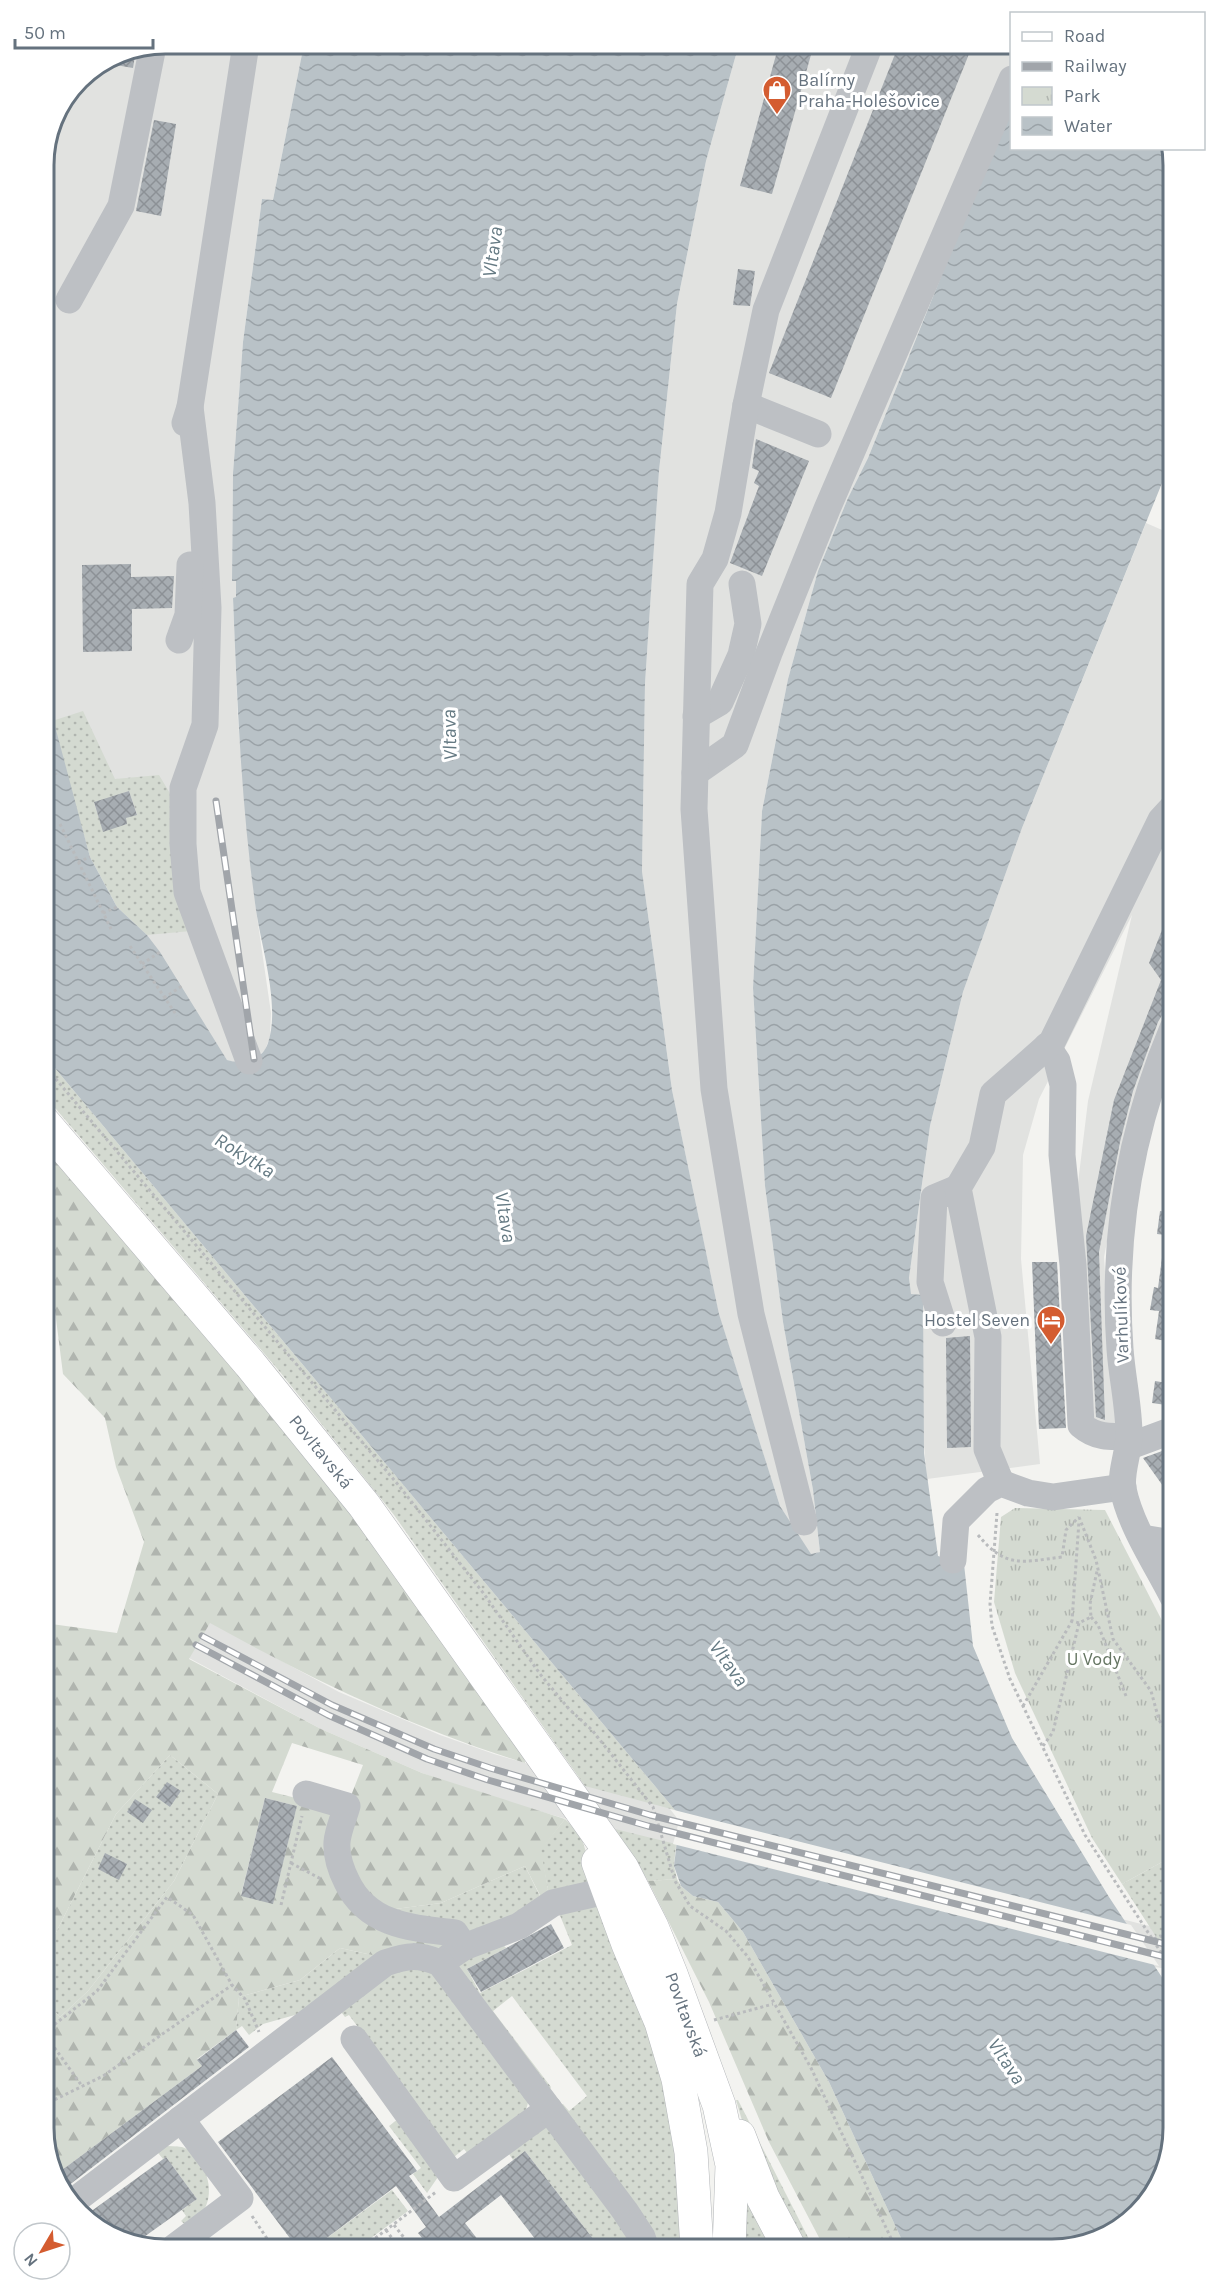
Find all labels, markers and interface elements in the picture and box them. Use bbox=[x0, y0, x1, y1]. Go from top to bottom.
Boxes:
scale bar bbox=[15, 12, 153, 50]
legend bbox=[1010, 12, 1205, 150]
text: 50 m bbox=[24, 22, 66, 44]
text: Road bbox=[1064, 25, 1105, 47]
text: Railway bbox=[1064, 55, 1127, 77]
place label: Balírny Praha-Holešovice bbox=[798, 69, 940, 112]
shop icon: Balírny Praha-Holešovice bbox=[761, 74, 793, 116]
text: Park bbox=[1064, 85, 1101, 107]
text: Water bbox=[1064, 115, 1112, 137]
water label: Vltava bbox=[478, 225, 507, 279]
water label: Vltava bbox=[437, 709, 462, 761]
water label: Rokytka bbox=[210, 1128, 279, 1183]
water label: Vltava bbox=[490, 1190, 521, 1244]
street label: Varhulíkové bbox=[1108, 1266, 1134, 1364]
hotel icon: Hostel Seven bbox=[1035, 1304, 1067, 1346]
place label: Hostel Seven bbox=[924, 1309, 1030, 1331]
street label: Povltavská bbox=[284, 1410, 358, 1493]
water label: Vltava bbox=[704, 1636, 753, 1691]
park label: U Vody bbox=[1067, 1648, 1122, 1670]
street label: Povltavská bbox=[660, 1969, 712, 2060]
water label: Vltava bbox=[983, 2034, 1030, 2089]
north arrow bbox=[12, 2221, 72, 2281]
text: N bbox=[20, 2250, 42, 2271]

